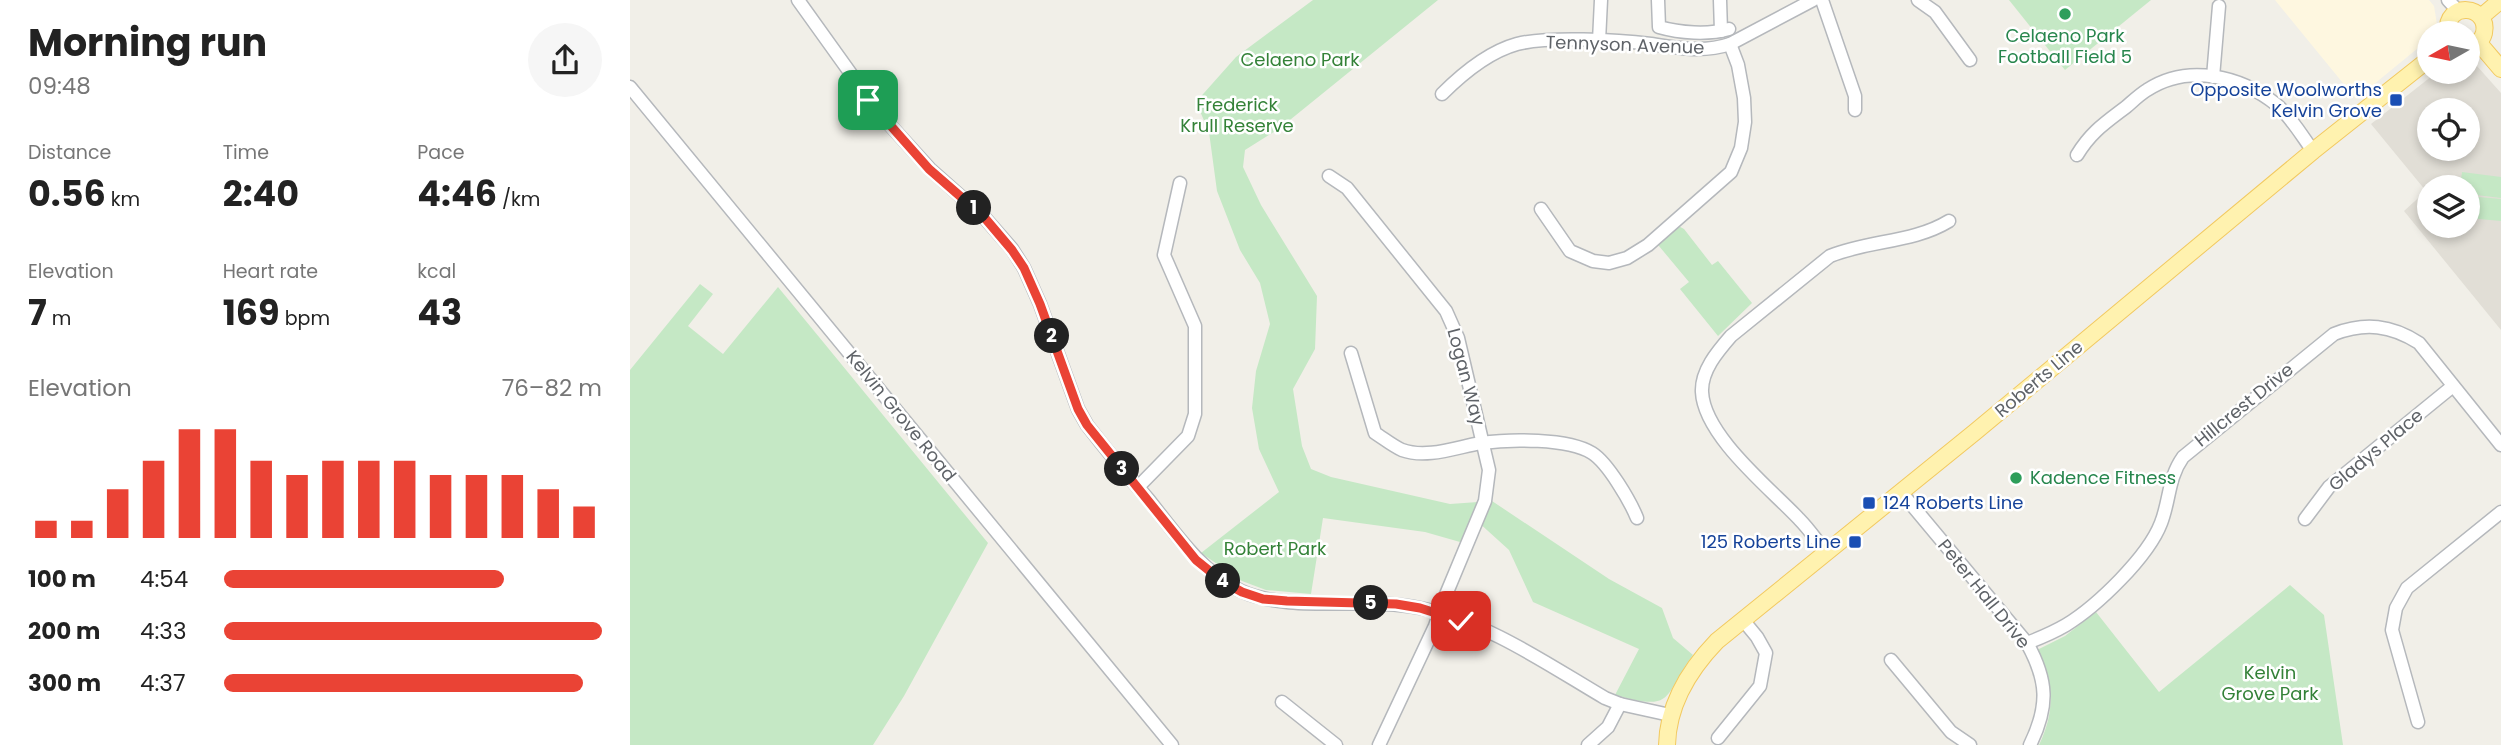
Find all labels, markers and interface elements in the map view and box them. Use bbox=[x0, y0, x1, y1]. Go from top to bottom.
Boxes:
marker: Celaeno Park Football Field 5 bbox=[2057, 6, 2073, 22]
text: Morning run bbox=[28, 16, 267, 69]
north arrow bbox=[2417, 21, 2480, 84]
map controls bbox=[2417, 21, 2480, 238]
button: share bbox=[528, 23, 602, 97]
place label: Celaeno Park Football Field 5 bbox=[1998, 23, 2132, 69]
street label: Tennyson Avenue bbox=[1545, 29, 1705, 60]
park label: Celaeno Park bbox=[1240, 47, 1360, 72]
text: 09:48 bbox=[28, 70, 91, 102]
pin bbox=[838, 70, 898, 130]
place label: Opposite Woolworths Kelvin Grove bbox=[2190, 77, 2382, 123]
icon: arrive bbox=[849, 81, 887, 119]
park label: Frederick Krull Reserve bbox=[1180, 92, 1294, 138]
marker: Opposite Woolworths Kelvin Grove bbox=[2388, 92, 2404, 108]
button: locate bbox=[2417, 98, 2480, 161]
text: Distance bbox=[28, 139, 111, 166]
text: Time bbox=[223, 139, 269, 166]
text: Pace bbox=[417, 139, 465, 166]
text: 0.56 bbox=[28, 169, 106, 218]
text: 2:40 bbox=[223, 169, 299, 218]
text: 4:46 bbox=[417, 169, 497, 218]
button: layers bbox=[2417, 175, 2480, 238]
text: km bbox=[106, 186, 140, 213]
text: /km bbox=[497, 186, 540, 213]
pin: 1 bbox=[956, 190, 992, 226]
text: 1 bbox=[970, 194, 977, 221]
text: Elevation bbox=[28, 258, 114, 285]
text: Heart rate bbox=[223, 258, 318, 285]
text: kcal bbox=[417, 258, 456, 285]
text: 7 bbox=[28, 288, 47, 337]
text: 169 bbox=[223, 288, 280, 337]
text: 43 bbox=[417, 288, 462, 337]
text: m bbox=[47, 305, 71, 332]
text: bpm bbox=[280, 305, 330, 332]
pin: 2 bbox=[1034, 318, 1070, 354]
text: 2 bbox=[1046, 322, 1057, 349]
street label: Logan Way bbox=[1441, 325, 1491, 428]
street label: Roberts Line bbox=[1989, 334, 2088, 423]
street label: Kelvin Grove Road bbox=[841, 345, 962, 487]
street label: Hillcrest Drive bbox=[2189, 357, 2298, 452]
text: Elevation bbox=[28, 372, 132, 404]
text: 76–82 m bbox=[502, 372, 602, 404]
street label: Gladys Place bbox=[2323, 403, 2428, 497]
pin: 3 bbox=[1105, 452, 1140, 486]
text: 3 bbox=[1116, 455, 1127, 482]
place label: Kadence Fitness bbox=[2030, 465, 2176, 490]
marker: Kadence Fitness bbox=[2008, 470, 2024, 486]
place label: 124 Roberts Line bbox=[1883, 490, 2023, 515]
marker: 124 Roberts Line bbox=[1861, 495, 1877, 511]
place label: 125 Roberts Line bbox=[1701, 529, 1841, 554]
marker: 125 Roberts Line bbox=[1847, 534, 1863, 550]
street label: Peter Hall Drive bbox=[1932, 534, 2036, 654]
park label: Robert Park bbox=[1224, 536, 1327, 561]
text: 100 m bbox=[28, 563, 96, 595]
text: 4:54 bbox=[140, 563, 188, 595]
pin: 4 bbox=[1206, 564, 1240, 598]
text: 4 bbox=[1216, 567, 1229, 594]
pin: 5 bbox=[1354, 586, 1388, 620]
text: 5 bbox=[1364, 589, 1377, 616]
pin bbox=[1431, 591, 1491, 651]
icon: check bbox=[1442, 602, 1480, 640]
text: 200 m bbox=[28, 615, 100, 647]
text: 4:33 bbox=[140, 615, 186, 647]
park label: Kelvin Grove Park bbox=[2222, 660, 2319, 706]
text: 300 m bbox=[28, 667, 101, 699]
text: 4:37 bbox=[140, 667, 185, 699]

